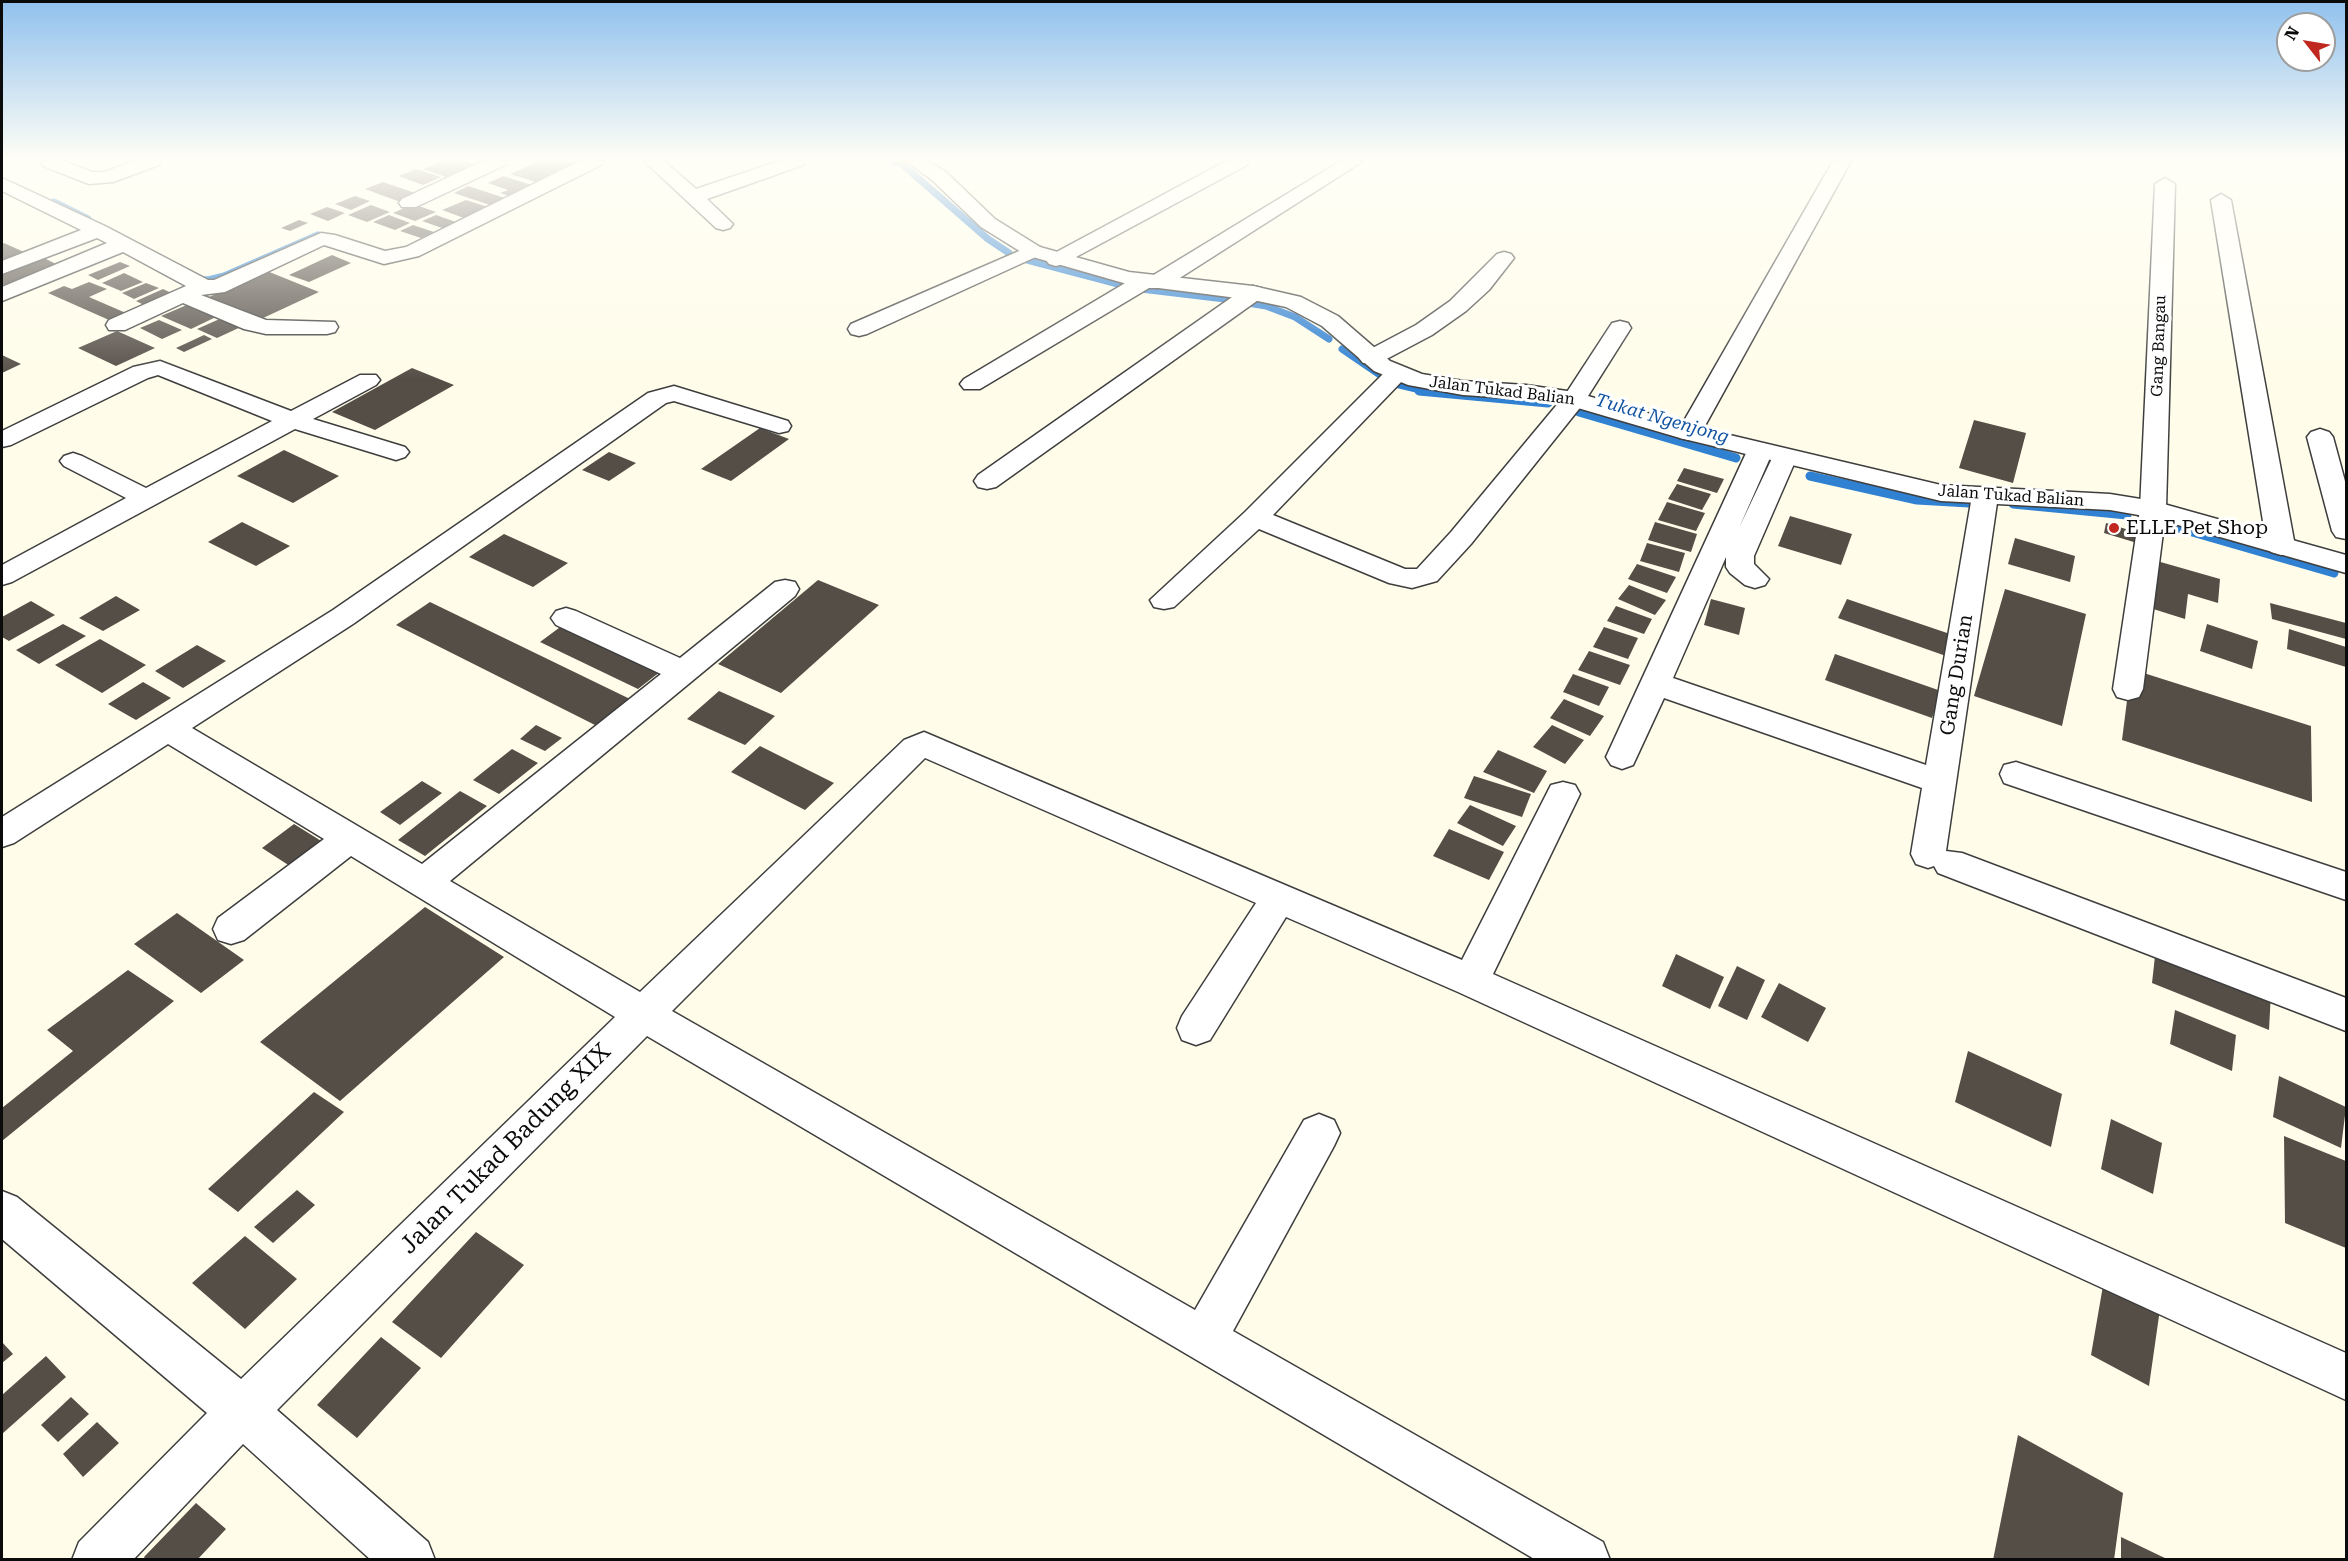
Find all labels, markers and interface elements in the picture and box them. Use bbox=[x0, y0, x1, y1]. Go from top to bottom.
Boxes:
north arrow bbox=[2276, 12, 2336, 72]
text: N bbox=[2281, 23, 2303, 44]
street label: Gang Bangau bbox=[2148, 295, 2170, 397]
street label: Jalan Tukad Balian bbox=[1428, 373, 1576, 409]
water label: Tukat Ngenjong bbox=[1593, 390, 1731, 448]
street label: Jalan Tukad Balian bbox=[1937, 481, 2085, 511]
place label: ELLE Pet Shop bbox=[2126, 516, 2268, 540]
marker: ELLE Pet Shop bbox=[2107, 521, 2121, 535]
street label: Gang Durian bbox=[1936, 613, 1978, 737]
street label: Jalan Tukad Badung XIX bbox=[395, 1038, 617, 1260]

